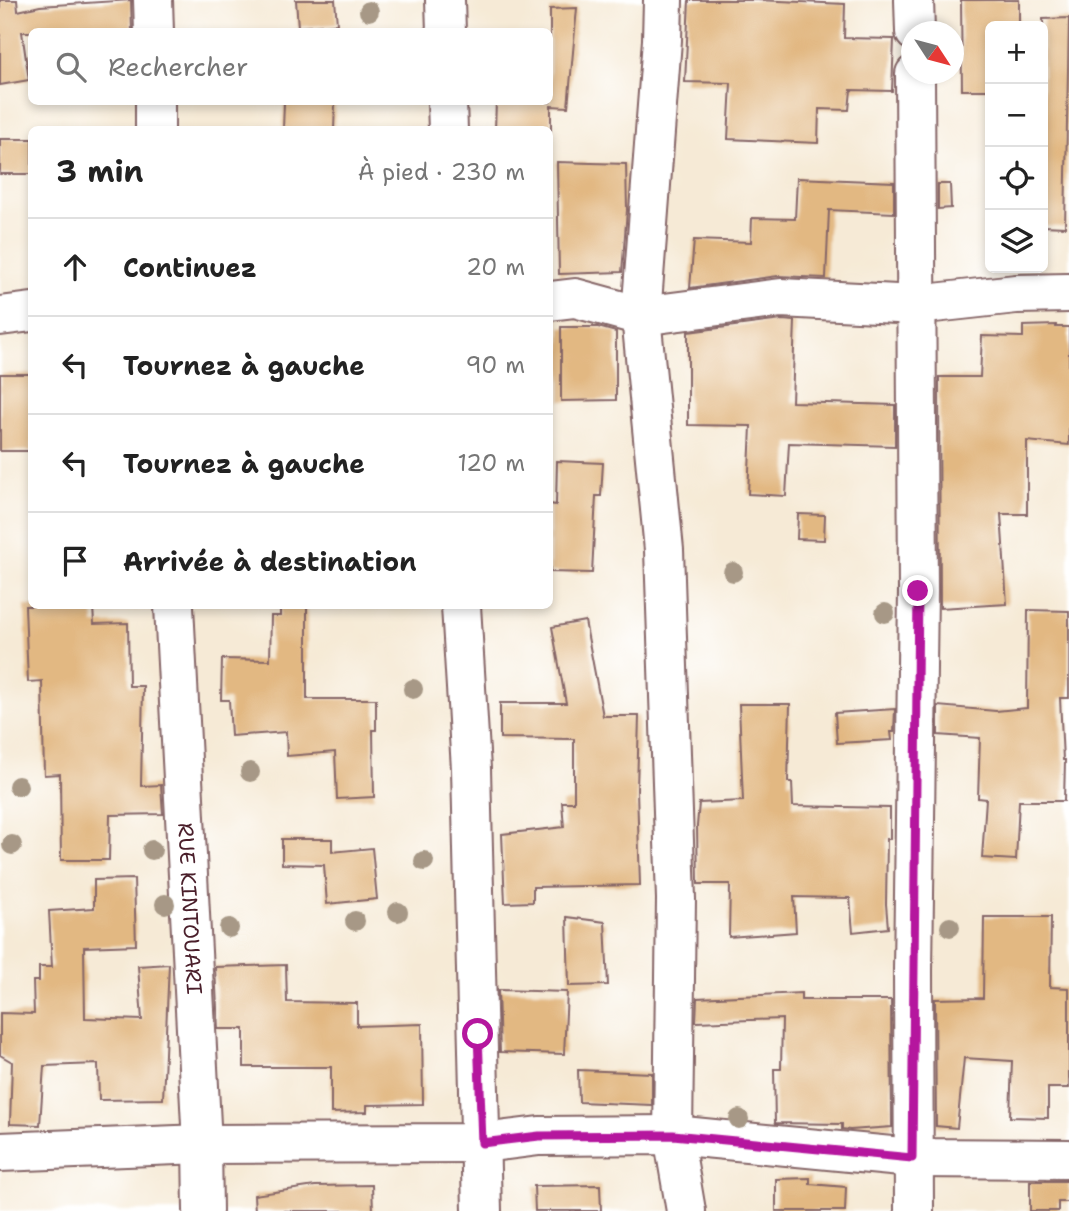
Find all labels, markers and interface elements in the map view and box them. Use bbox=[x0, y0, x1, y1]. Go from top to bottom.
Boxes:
north arrow bbox=[901, 21, 964, 84]
map controls bbox=[985, 21, 1048, 273]
button: + bbox=[985, 21, 1048, 84]
search box bbox=[28, 28, 553, 105]
icon: search bbox=[52, 48, 90, 86]
text: Rechercher bbox=[108, 49, 248, 84]
button: − bbox=[985, 84, 1048, 147]
button: locate bbox=[985, 147, 1048, 210]
text: 3 min bbox=[56, 151, 143, 192]
text: À pied · 230 m bbox=[358, 157, 525, 187]
button: layers bbox=[985, 210, 1048, 273]
icon: ahead bbox=[56, 248, 94, 286]
text: Continuez bbox=[123, 250, 257, 285]
text: 20 m bbox=[466, 252, 525, 282]
icon: left bbox=[56, 346, 94, 384]
text: Tournez à gauche bbox=[123, 348, 365, 383]
text: 90 m bbox=[465, 350, 525, 380]
icon: left bbox=[56, 444, 94, 482]
text: Tournez à gauche bbox=[123, 446, 365, 481]
text: 120 m bbox=[457, 448, 525, 478]
icon: arrive bbox=[56, 542, 94, 580]
text: Arrivée à destination bbox=[123, 544, 417, 579]
route end bbox=[902, 575, 933, 606]
street label: RUE KINTOUARI bbox=[171, 822, 208, 995]
route start bbox=[462, 1018, 493, 1049]

